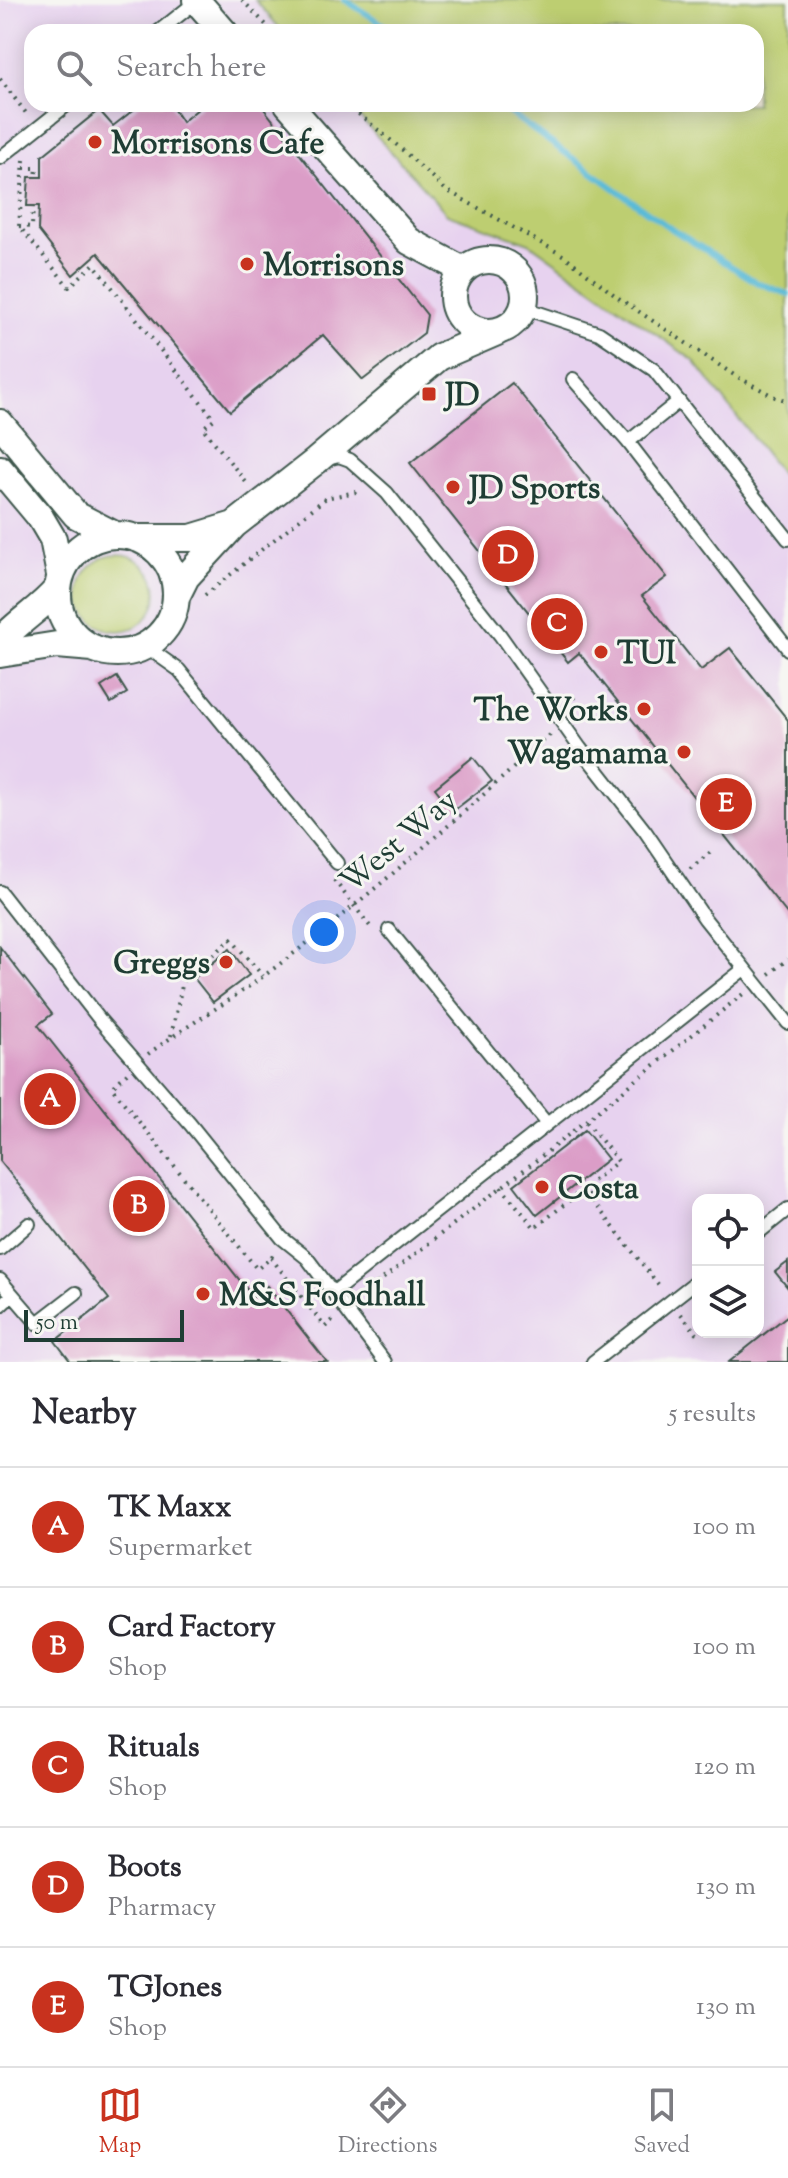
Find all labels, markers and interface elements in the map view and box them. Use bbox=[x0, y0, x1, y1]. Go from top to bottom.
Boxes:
search box bbox=[24, 24, 764, 112]
icon: search bbox=[52, 46, 96, 90]
text: Search here bbox=[116, 47, 266, 90]
place label: Morrisons Cafe bbox=[111, 122, 324, 168]
marker: Morrisons Cafe bbox=[86, 133, 104, 151]
place label: Morrisons bbox=[263, 244, 404, 290]
marker: Morrisons bbox=[238, 255, 256, 273]
place label: JD bbox=[443, 374, 480, 420]
marker: JD bbox=[420, 385, 438, 403]
place label: JD Sports bbox=[467, 467, 600, 513]
marker: JD Sports bbox=[444, 478, 462, 496]
pin: D bbox=[482, 526, 534, 586]
pin: C bbox=[531, 594, 583, 654]
place label: TUI bbox=[617, 632, 677, 678]
marker: TUI bbox=[592, 643, 610, 661]
place label: The Works bbox=[474, 689, 628, 735]
marker: The Works bbox=[635, 700, 653, 718]
place label: Wagamama bbox=[507, 732, 668, 778]
marker: Wagamama bbox=[675, 743, 693, 761]
pin: E bbox=[700, 774, 752, 834]
street label: West Way bbox=[331, 779, 469, 905]
your location bbox=[304, 912, 344, 952]
place label: Greggs bbox=[113, 942, 210, 988]
marker: Greggs bbox=[217, 953, 235, 971]
pin: A bbox=[24, 1069, 76, 1129]
place label: Costa bbox=[558, 1167, 639, 1213]
pin: B bbox=[113, 1176, 165, 1236]
marker: Costa bbox=[533, 1178, 551, 1196]
map controls bbox=[692, 1194, 764, 1338]
button: locate bbox=[692, 1194, 764, 1266]
button: layers bbox=[692, 1266, 764, 1338]
place label: M&S Foodhall bbox=[219, 1274, 425, 1320]
marker: M&S Foodhall bbox=[194, 1285, 212, 1303]
scale bar bbox=[24, 1306, 184, 1342]
text: 50 m bbox=[36, 1308, 78, 1340]
text: Nearby bbox=[32, 1390, 137, 1439]
text: 5 results bbox=[668, 1396, 756, 1433]
text: TK Maxx bbox=[108, 1487, 231, 1530]
text: A bbox=[47, 1509, 69, 1546]
text: 100 m bbox=[693, 1509, 756, 1546]
text: Supermarket bbox=[108, 1530, 252, 1567]
text: Card Factory bbox=[108, 1607, 276, 1650]
text: B bbox=[50, 1629, 66, 1666]
text: 100 m bbox=[693, 1629, 756, 1666]
text: Shop bbox=[108, 1650, 167, 1687]
text: Rituals bbox=[108, 1727, 199, 1770]
text: C bbox=[48, 1749, 68, 1786]
text: 120 m bbox=[694, 1749, 756, 1786]
text: Shop bbox=[108, 1770, 167, 1807]
text: Boots bbox=[108, 1847, 182, 1890]
text: D bbox=[48, 1869, 68, 1906]
text: 130 m bbox=[696, 1869, 756, 1906]
text: Pharmacy bbox=[108, 1890, 216, 1927]
text: TGJones bbox=[108, 1967, 222, 2010]
text: E bbox=[50, 1989, 66, 2026]
text: 130 m bbox=[696, 1989, 756, 2026]
text: Shop bbox=[108, 2010, 167, 2047]
tab: Map bbox=[98, 2083, 142, 2163]
tab: Directions bbox=[338, 2083, 437, 2163]
tab: Saved bbox=[633, 2083, 690, 2163]

